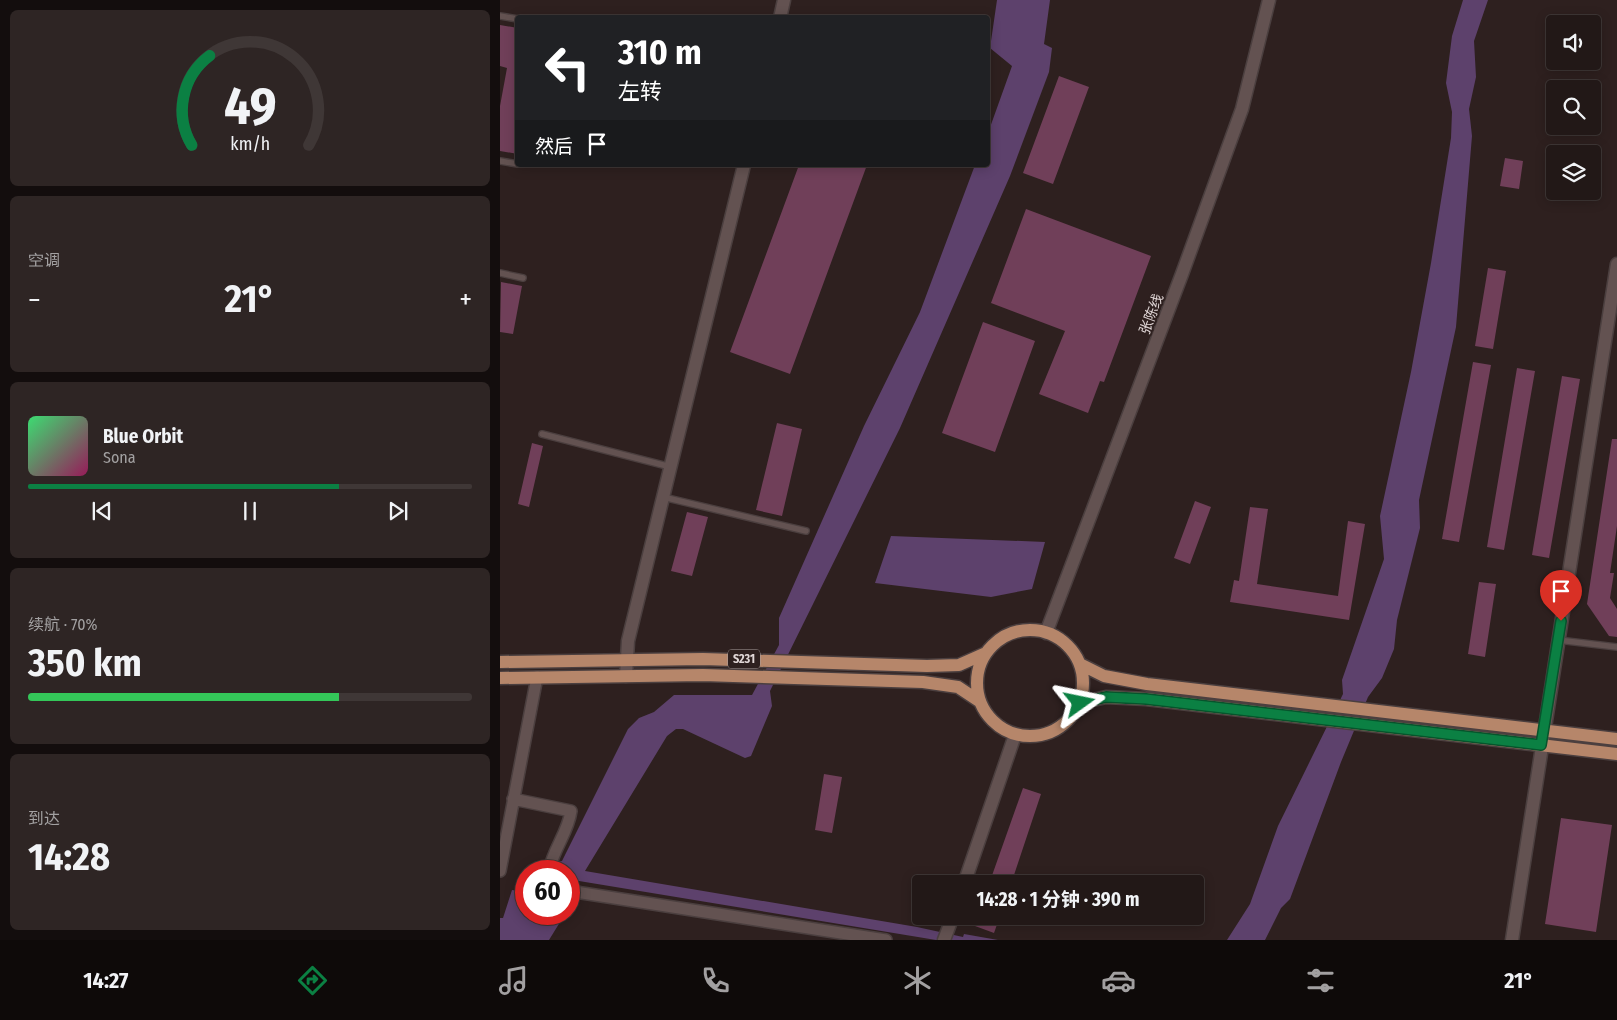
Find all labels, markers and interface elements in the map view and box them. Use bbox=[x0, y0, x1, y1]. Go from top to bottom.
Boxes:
map controls bbox=[1546, 15, 1601, 200]
button: sound bbox=[1546, 15, 1601, 70]
text: 310 m bbox=[618, 31, 702, 73]
icon: left bbox=[535, 35, 600, 100]
text: 49 bbox=[224, 75, 276, 138]
text: 左转 bbox=[618, 78, 662, 105]
button: search bbox=[1546, 80, 1601, 135]
icon: arrive bbox=[583, 130, 611, 158]
text: km/h bbox=[230, 133, 270, 155]
text: 然后 bbox=[535, 135, 573, 158]
button: layers bbox=[1546, 145, 1601, 200]
text: 空调 bbox=[28, 251, 60, 270]
text: 21° bbox=[225, 276, 275, 322]
text: − bbox=[28, 283, 41, 316]
text: + bbox=[459, 283, 472, 316]
street label: 张陈线 bbox=[1136, 292, 1167, 337]
text: Blue Orbit bbox=[103, 425, 183, 448]
text: Sona bbox=[103, 448, 136, 467]
icon: previous bbox=[88, 497, 116, 525]
icon: pause bbox=[236, 497, 264, 525]
icon: next bbox=[384, 497, 412, 525]
pin bbox=[1540, 570, 1582, 621]
icon: arrive bbox=[1547, 577, 1575, 605]
text: 续航 · 70% bbox=[28, 615, 98, 634]
text: 350 km bbox=[28, 640, 142, 686]
road number: S231 bbox=[728, 650, 760, 669]
position arrow bbox=[1053, 676, 1105, 728]
text: 到达 bbox=[28, 809, 60, 828]
text: 14:28 bbox=[28, 834, 110, 880]
speed limit sign: 60 bbox=[515, 860, 580, 925]
text: 14:28 · 1 分钟 · 390 m bbox=[977, 888, 1139, 911]
icon: directions bbox=[295, 963, 330, 998]
icon: music bbox=[496, 963, 531, 998]
icon: phone bbox=[698, 963, 733, 998]
icon: climate bbox=[900, 963, 935, 998]
icon: car bbox=[1101, 963, 1136, 998]
icon: filters bbox=[1303, 963, 1338, 998]
text: 14:27 bbox=[83, 967, 128, 994]
text: 21° bbox=[1504, 967, 1534, 994]

